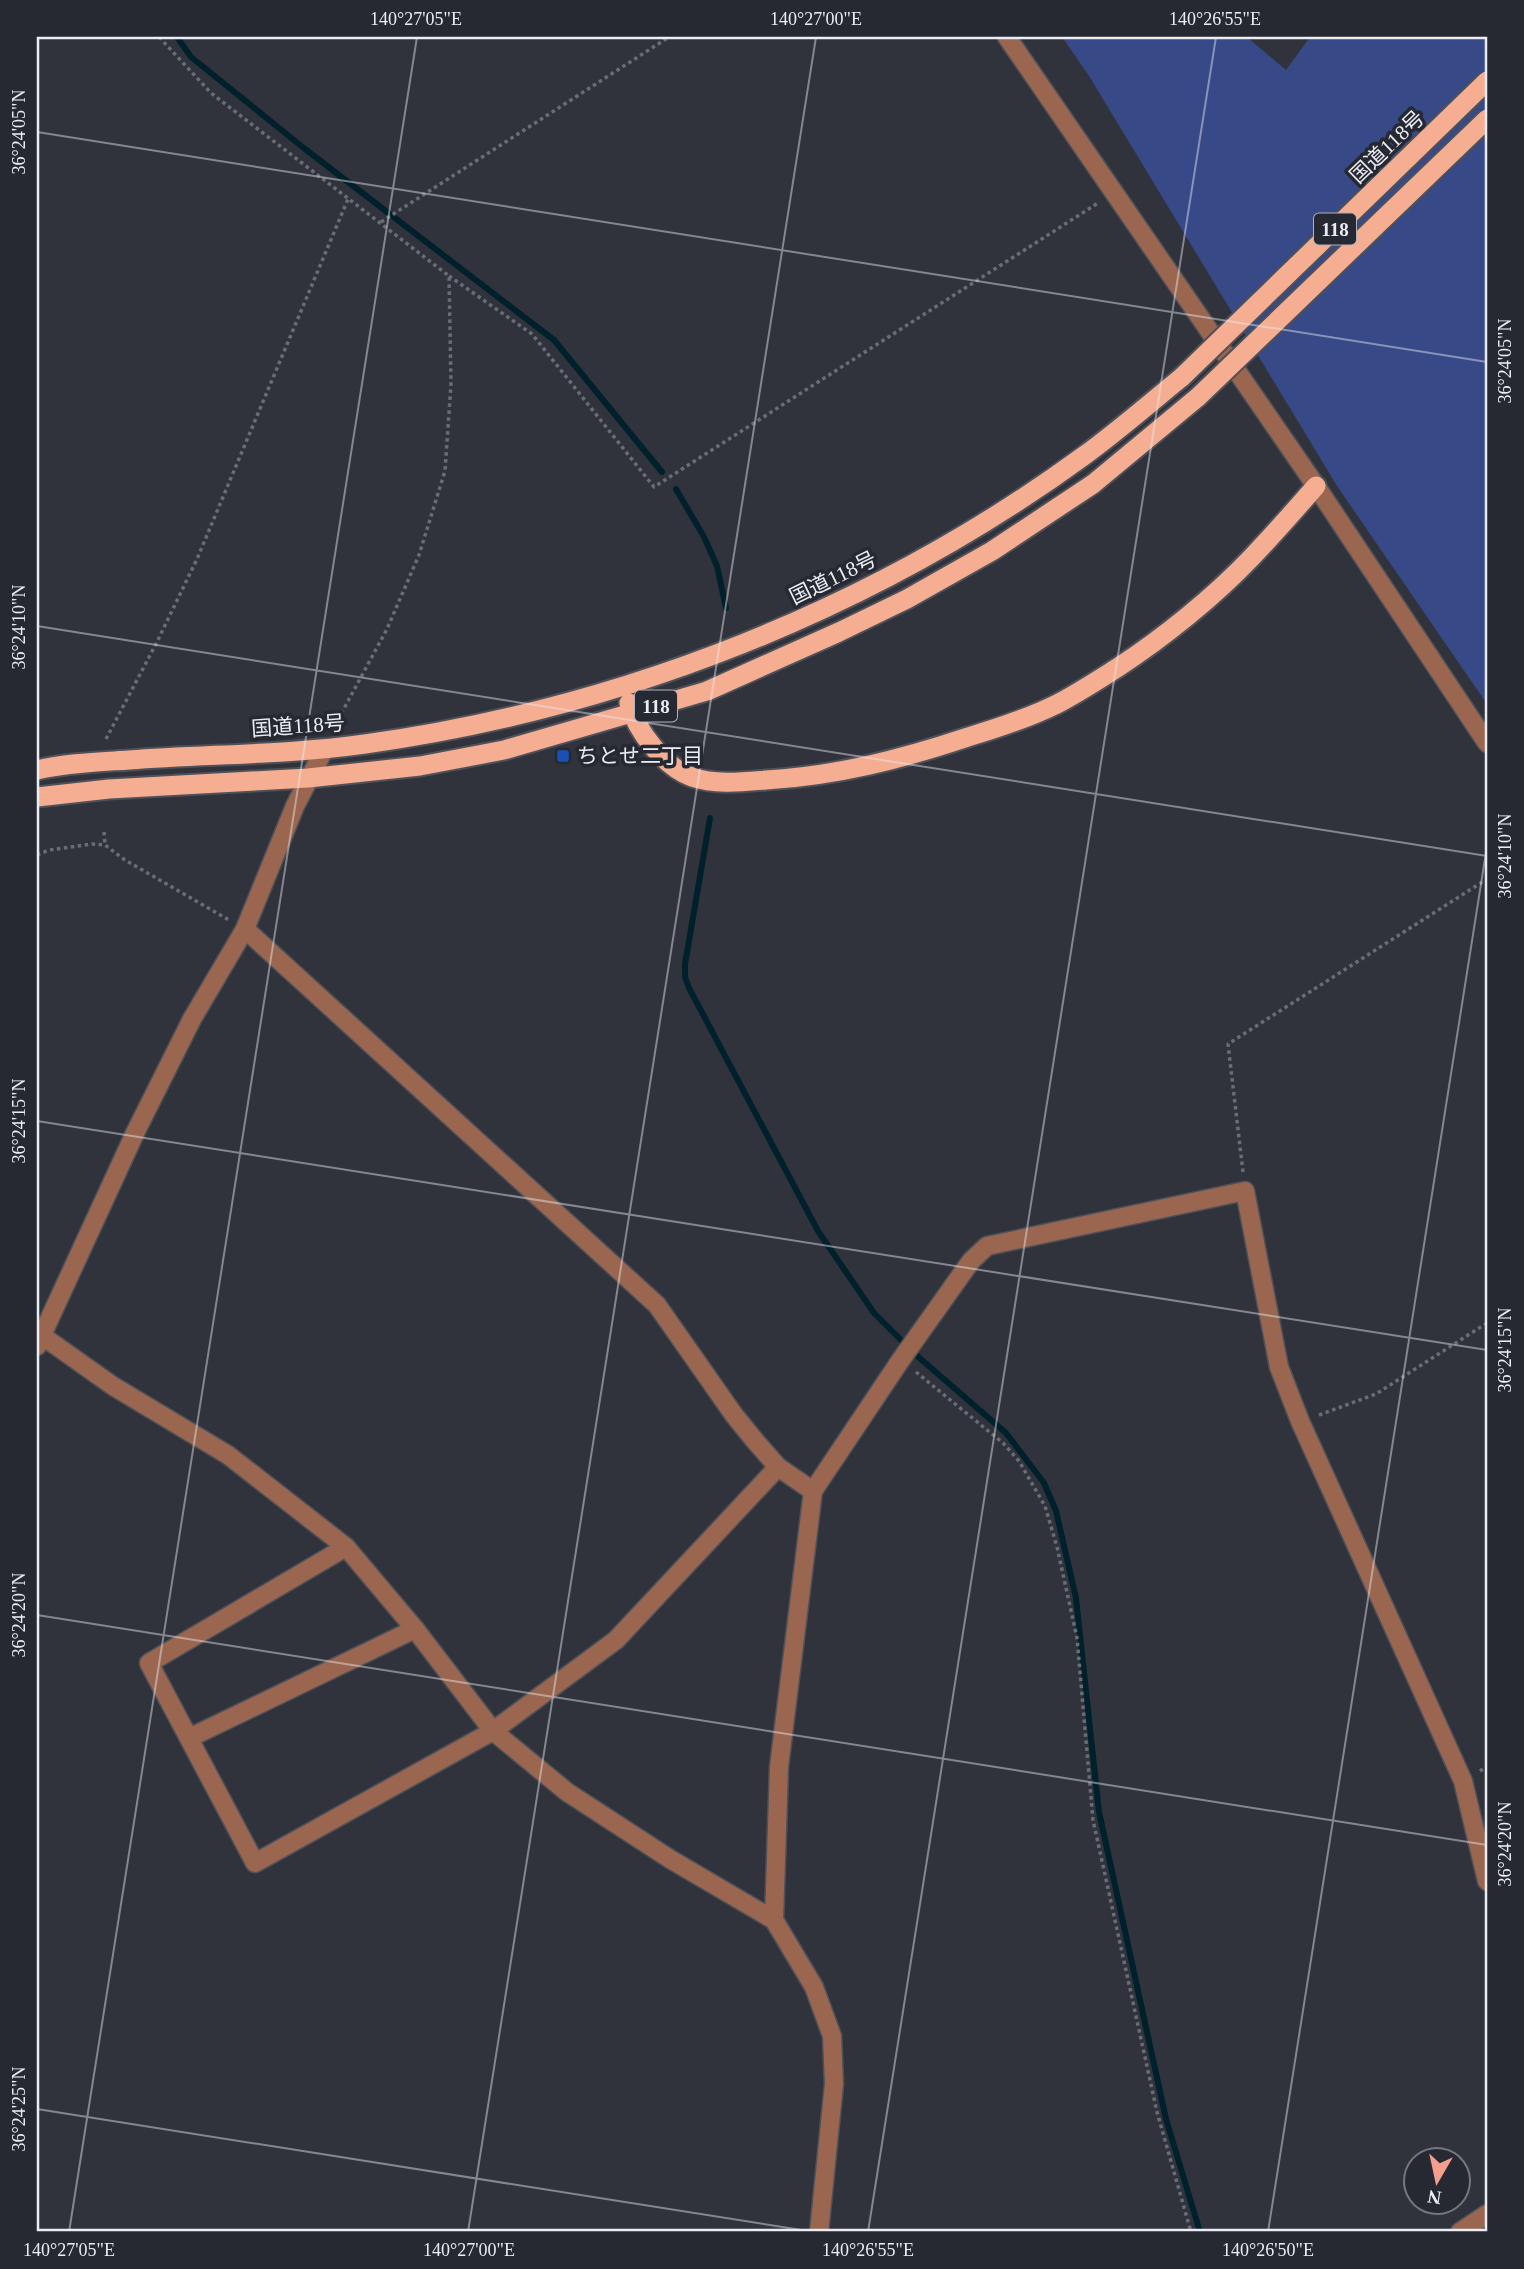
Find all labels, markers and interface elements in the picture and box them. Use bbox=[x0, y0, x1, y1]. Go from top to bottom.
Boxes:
text: 140°27'05"E bbox=[370, 9, 462, 29]
text: 140°27'00"E bbox=[770, 9, 862, 29]
text: 140°26'55"E bbox=[1169, 9, 1261, 29]
text: 36°24'05"N bbox=[9, 90, 29, 174]
street label: 国道118号 bbox=[1345, 106, 1429, 188]
road number: 118 bbox=[1314, 214, 1356, 244]
text: 36°24'05"N bbox=[1495, 319, 1515, 403]
street label: 国道118号 bbox=[786, 547, 880, 609]
text: 36°24'10"N bbox=[9, 585, 29, 669]
road number: 118 bbox=[635, 691, 677, 722]
street label: 国道118号 bbox=[250, 711, 346, 741]
place label: ちとせ二丁目 bbox=[577, 744, 703, 768]
marker: ちとせ二丁目 bbox=[555, 748, 571, 764]
text: 36°24'10"N bbox=[1495, 814, 1515, 898]
text: 36°24'15"N bbox=[9, 1079, 29, 1163]
text: 36°24'15"N bbox=[1495, 1308, 1515, 1392]
text: 36°24'20"N bbox=[9, 1573, 29, 1657]
text: 36°24'20"N bbox=[1495, 1802, 1515, 1886]
text: 36°24'25"N bbox=[9, 2067, 29, 2151]
north arrow bbox=[1402, 2146, 1472, 2216]
text: N bbox=[1426, 2186, 1443, 2209]
text: 140°27'05"E bbox=[23, 2240, 115, 2260]
text: 140°27'00"E bbox=[423, 2240, 515, 2260]
text: 140°26'55"E bbox=[822, 2240, 914, 2260]
text: 140°26'50"E bbox=[1222, 2240, 1314, 2260]

